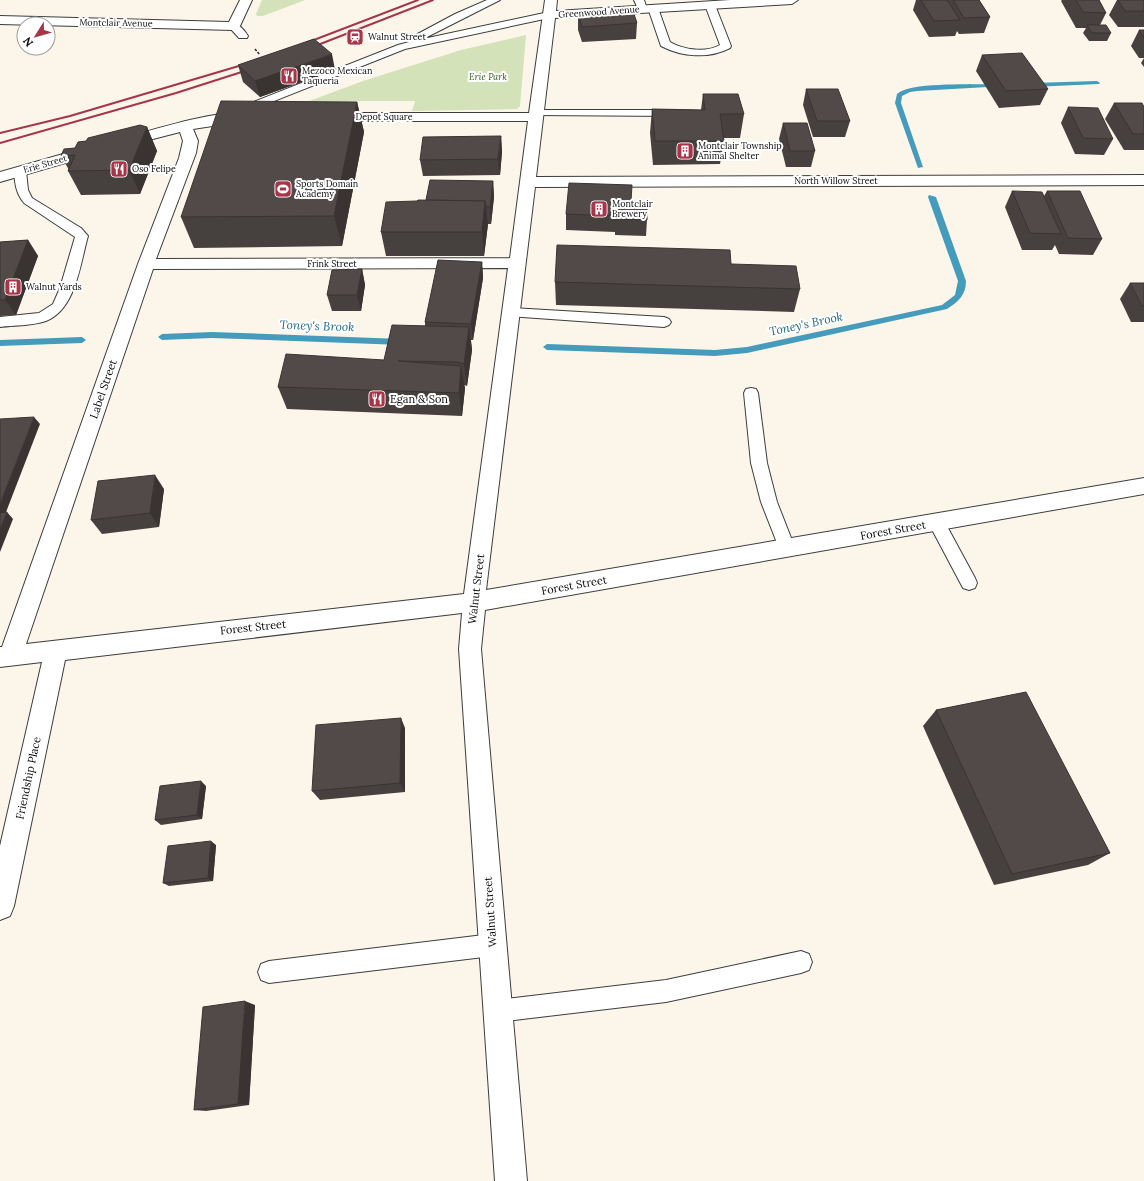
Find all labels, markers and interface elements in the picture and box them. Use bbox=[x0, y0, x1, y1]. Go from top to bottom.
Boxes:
street label: Greenwood Avenue bbox=[558, 3, 640, 20]
north arrow bbox=[16, 16, 56, 56]
street label: Montclair Avenue bbox=[79, 16, 153, 29]
station icon: Walnut Street bbox=[345, 27, 365, 47]
place label: Walnut Street bbox=[368, 31, 426, 42]
text: N bbox=[20, 34, 36, 50]
place label: Mezoco Mexican Taqueria bbox=[302, 65, 373, 86]
restaurant icon: Mezoco Mexican Taqueria bbox=[279, 66, 299, 86]
park label: Erie Park bbox=[469, 71, 507, 82]
street label: Depot Square bbox=[355, 111, 413, 122]
place label: Montclair Township Animal Shelter bbox=[697, 140, 782, 161]
building icon: Montclair Township Animal Shelter bbox=[675, 141, 695, 161]
street label: Erie Street bbox=[22, 152, 68, 175]
restaurant icon: Oso Felipe bbox=[109, 159, 129, 179]
place label: Oso Felipe bbox=[132, 163, 176, 174]
street label: North Willow Street bbox=[794, 175, 878, 186]
place label: Sports Domain Academy bbox=[295, 178, 359, 199]
sports icon: Sports Domain Academy bbox=[273, 179, 293, 199]
place label: Montclair Brewery bbox=[612, 198, 653, 219]
building icon: Montclair Brewery bbox=[589, 199, 609, 219]
street label: Frink Street bbox=[307, 258, 357, 269]
building icon: Walnut Yards bbox=[3, 277, 23, 297]
place label: Walnut Yards bbox=[26, 281, 82, 292]
water label: Toney's Brook bbox=[768, 308, 844, 339]
water label: Toney's Brook bbox=[279, 317, 355, 334]
street label: Label Street bbox=[86, 357, 120, 420]
restaurant icon: Egan & Son bbox=[367, 389, 387, 409]
place label: Egan & Son bbox=[390, 392, 448, 406]
street label: Forest Street bbox=[859, 517, 928, 543]
street label: Walnut Street bbox=[465, 552, 487, 625]
street label: Forest Street bbox=[540, 572, 609, 598]
street label: Forest Street bbox=[219, 616, 287, 637]
street label: Friendship Place bbox=[12, 735, 44, 821]
street label: Walnut Street bbox=[480, 875, 499, 948]

